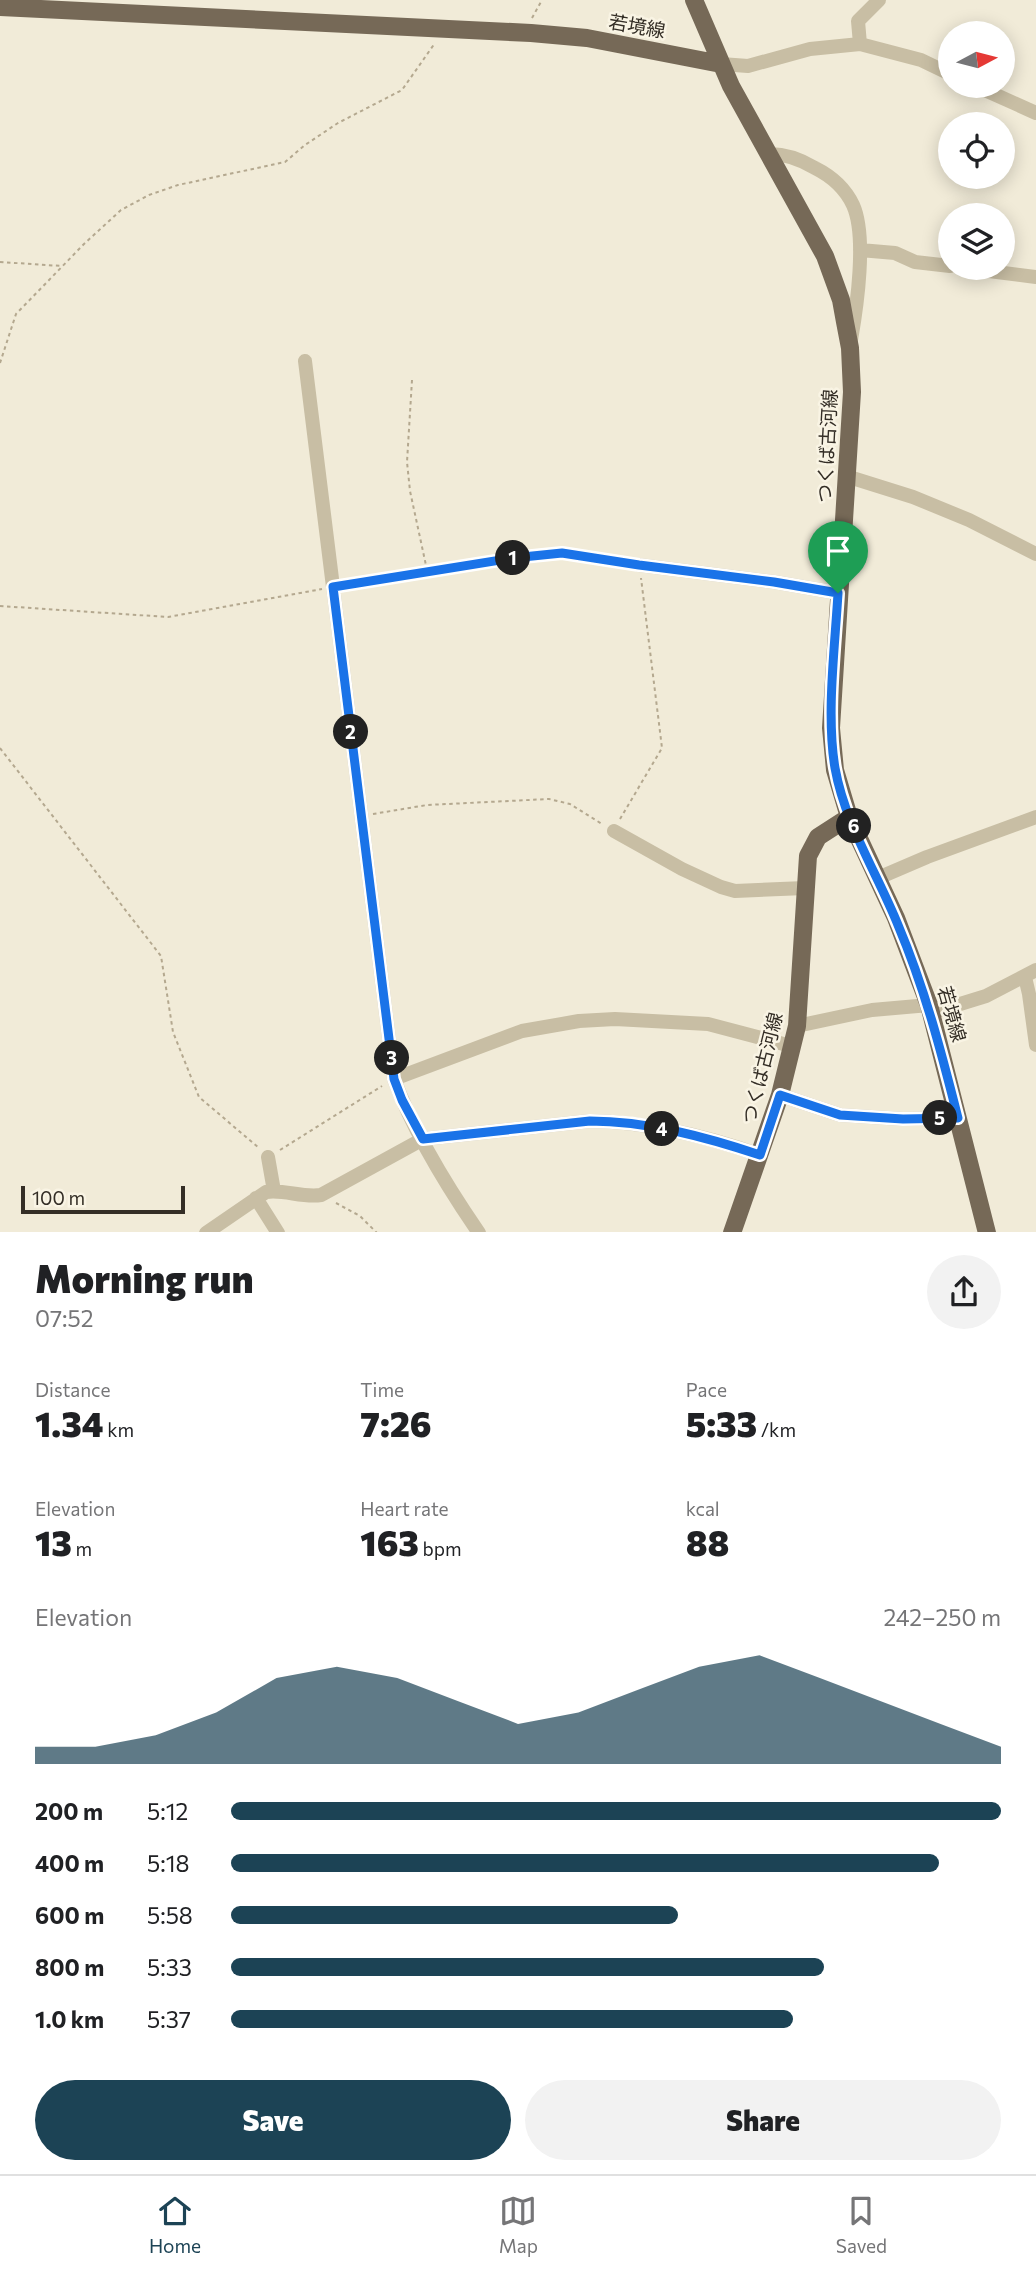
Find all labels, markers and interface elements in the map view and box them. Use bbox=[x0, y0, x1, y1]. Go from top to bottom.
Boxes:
street label: 若境線 bbox=[607, 9, 667, 42]
north arrow bbox=[938, 21, 1015, 98]
map controls bbox=[938, 21, 1015, 280]
button: locate bbox=[938, 112, 1015, 189]
button: layers bbox=[938, 203, 1015, 280]
street label: つくば古河線 bbox=[812, 388, 841, 504]
pin bbox=[808, 521, 868, 593]
icon: arrive bbox=[819, 532, 857, 570]
pin: 1 bbox=[496, 540, 530, 576]
text: 1 bbox=[508, 546, 517, 569]
pin: 2 bbox=[334, 714, 368, 750]
text: 2 bbox=[345, 720, 356, 743]
pin: 6 bbox=[836, 808, 872, 844]
text: 6 bbox=[848, 814, 859, 837]
street label: 若境線 bbox=[934, 983, 971, 1044]
street label: つくば古河線 bbox=[737, 1010, 786, 1126]
pin: 3 bbox=[374, 1040, 410, 1076]
text: 3 bbox=[386, 1046, 397, 1069]
pin: 5 bbox=[922, 1100, 958, 1136]
text: 5 bbox=[934, 1106, 945, 1129]
pin: 4 bbox=[644, 1112, 680, 1146]
text: 4 bbox=[656, 1117, 667, 1140]
scale bar bbox=[21, 1184, 186, 1215]
text: 100 m bbox=[32, 1186, 85, 1209]
text: Morning run bbox=[35, 1254, 254, 1301]
button: share bbox=[927, 1255, 1001, 1329]
text: 07:52 bbox=[35, 1304, 93, 1332]
text: Distance bbox=[35, 1378, 111, 1401]
text: Time bbox=[360, 1378, 404, 1401]
text: Pace bbox=[686, 1378, 727, 1401]
text: 1.34 bbox=[35, 1401, 104, 1444]
text: 7:26 bbox=[360, 1401, 432, 1444]
text: 5:33 bbox=[686, 1401, 757, 1444]
text: km bbox=[104, 1418, 134, 1441]
text: /km bbox=[757, 1418, 796, 1441]
text: Elevation bbox=[35, 1497, 115, 1520]
text: Heart rate bbox=[360, 1497, 449, 1520]
text: kcal bbox=[686, 1497, 720, 1520]
text: 13 bbox=[35, 1520, 72, 1563]
text: 163 bbox=[360, 1520, 419, 1563]
text: 88 bbox=[686, 1520, 729, 1563]
text: m bbox=[72, 1537, 92, 1560]
text: bpm bbox=[419, 1537, 462, 1560]
text: Elevation bbox=[35, 1603, 132, 1631]
text: 242–250 m bbox=[883, 1603, 1001, 1631]
text: 200 m bbox=[35, 1797, 103, 1825]
text: 5:12 bbox=[147, 1797, 188, 1825]
text: 400 m bbox=[35, 1849, 104, 1877]
text: 5:18 bbox=[147, 1849, 189, 1877]
text: 600 m bbox=[35, 1901, 104, 1929]
text: 5:58 bbox=[147, 1901, 193, 1929]
text: 800 m bbox=[35, 1953, 104, 1981]
text: 5:33 bbox=[147, 1953, 192, 1981]
text: 1.0 km bbox=[35, 2005, 104, 2033]
text: 5:37 bbox=[147, 2005, 191, 2033]
button: Save bbox=[35, 2080, 511, 2160]
button: Share bbox=[525, 2080, 1001, 2160]
tab: Home bbox=[149, 2192, 201, 2257]
tab: Map bbox=[499, 2192, 538, 2257]
tab: Saved bbox=[836, 2192, 887, 2257]

